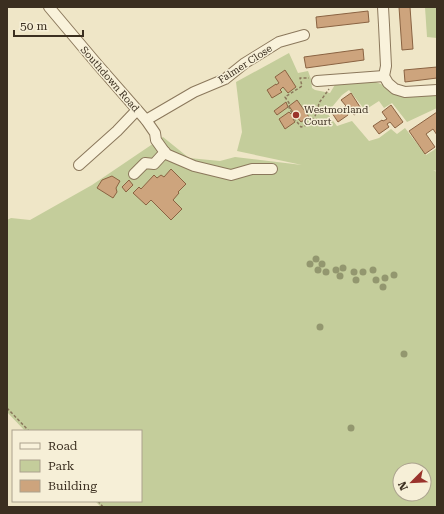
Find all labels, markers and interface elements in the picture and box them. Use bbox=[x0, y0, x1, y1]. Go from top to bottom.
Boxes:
scale bar bbox=[14, 12, 83, 38]
text: 50 m bbox=[20, 19, 47, 33]
street label: Falmer Close bbox=[216, 42, 274, 85]
street label: Southdown Road bbox=[79, 44, 142, 114]
place label: Westmorland Court bbox=[304, 104, 369, 127]
marker: Westmorland Court bbox=[291, 110, 301, 120]
legend bbox=[12, 430, 142, 502]
text: Road bbox=[48, 439, 78, 453]
text: Park bbox=[48, 459, 75, 473]
north arrow bbox=[392, 462, 432, 502]
text: Building bbox=[48, 479, 97, 493]
text: N bbox=[395, 479, 411, 492]

